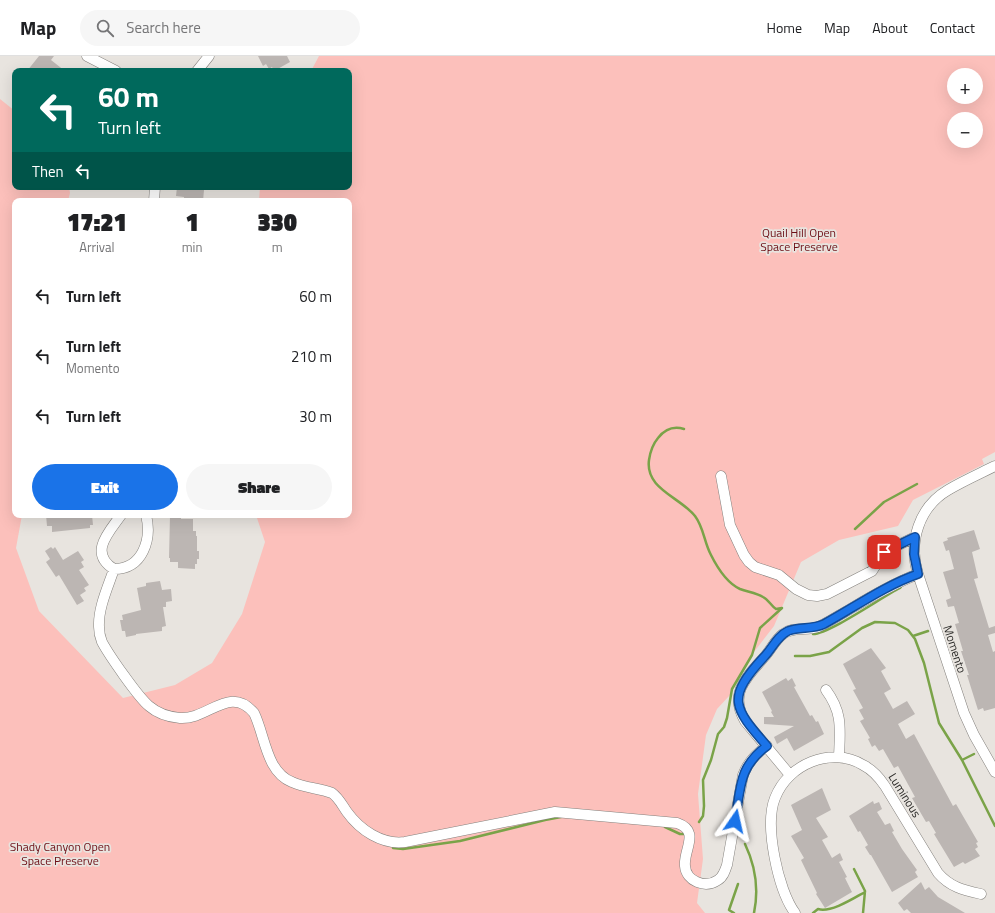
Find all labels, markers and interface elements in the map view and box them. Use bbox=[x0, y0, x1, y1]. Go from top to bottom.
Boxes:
search box bbox=[80, 10, 360, 46]
text: Map bbox=[20, 13, 56, 42]
text: Search here bbox=[126, 16, 201, 39]
icon: search bbox=[94, 17, 116, 39]
text: Home bbox=[767, 17, 802, 38]
text: Map bbox=[824, 17, 850, 38]
text: About bbox=[872, 17, 908, 38]
text: Contact bbox=[930, 17, 975, 38]
map controls bbox=[947, 68, 983, 148]
button: + bbox=[947, 68, 983, 104]
text: 60 m bbox=[98, 75, 159, 118]
icon: left bbox=[32, 84, 84, 136]
button: − bbox=[947, 112, 983, 148]
text: Turn left bbox=[98, 114, 161, 141]
text: Then bbox=[32, 160, 64, 183]
icon: left bbox=[72, 160, 94, 182]
text: 17:21 bbox=[67, 204, 127, 240]
text: 1 bbox=[185, 204, 199, 240]
text: 330 bbox=[257, 204, 297, 240]
park label: Quail Hill Open Space Preserve bbox=[760, 223, 838, 256]
text: Arrival bbox=[79, 237, 114, 257]
text: min bbox=[182, 237, 202, 257]
text: m bbox=[272, 237, 283, 257]
icon: left bbox=[32, 285, 54, 307]
text: Turn left bbox=[66, 285, 121, 308]
text: 60 m bbox=[299, 285, 332, 308]
text: Turn left bbox=[66, 335, 121, 358]
icon: left bbox=[32, 345, 54, 367]
text: 210 m bbox=[291, 345, 332, 368]
text: Momento bbox=[66, 358, 120, 378]
icon: left bbox=[32, 405, 54, 427]
text: Turn left bbox=[66, 405, 121, 428]
text: 30 m bbox=[299, 405, 332, 428]
button: Exit bbox=[32, 464, 178, 510]
button: Share bbox=[186, 464, 332, 510]
pin bbox=[867, 535, 901, 569]
icon: arrive bbox=[873, 541, 895, 563]
street label: Momento bbox=[938, 623, 972, 675]
street label: Luminous bbox=[884, 769, 926, 821]
position arrow bbox=[714, 800, 756, 842]
park label: Shady Canyon Open Space Preserve bbox=[10, 837, 110, 870]

